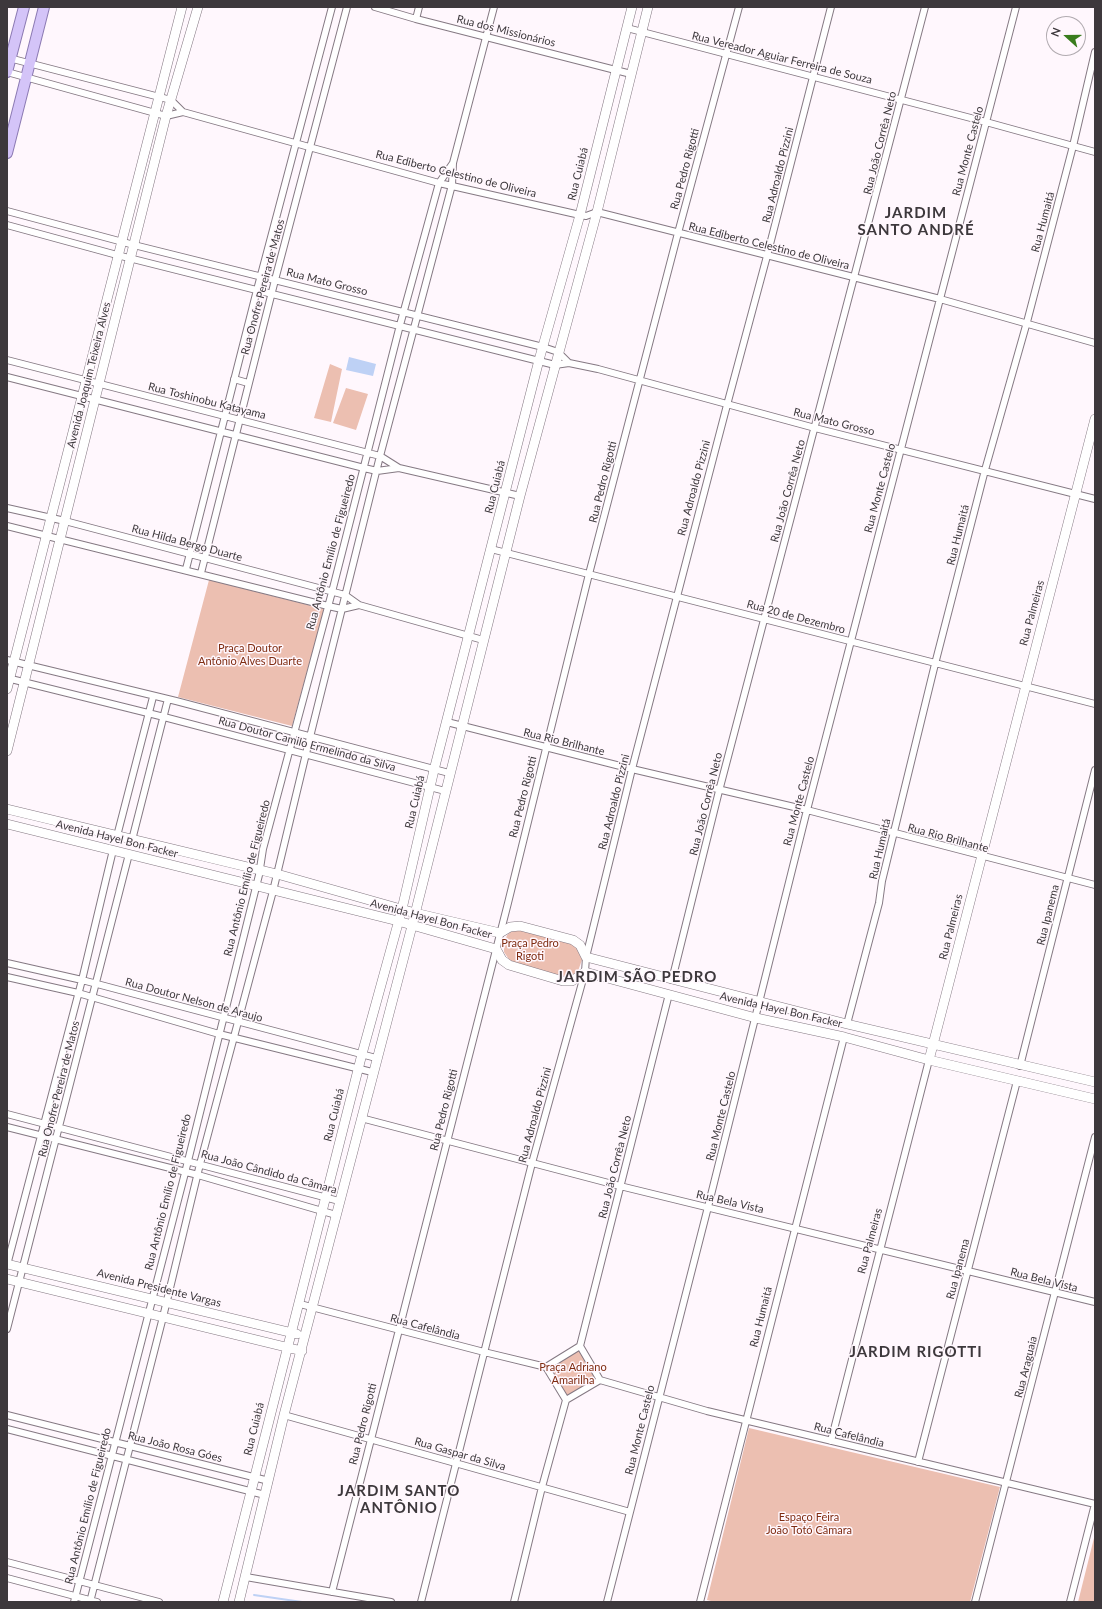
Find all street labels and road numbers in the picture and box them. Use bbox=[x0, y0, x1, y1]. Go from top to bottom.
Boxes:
street label: Rua dos Missionários bbox=[455, 12, 557, 50]
street label: Rua Vereador Aguiar Ferreira de Souza bbox=[690, 29, 874, 87]
street label: Rua João Corrêa Neto bbox=[861, 90, 899, 196]
street label: Rua Monte Castelo bbox=[950, 105, 986, 197]
street label: Rua Adroaldo Pizzini bbox=[760, 126, 796, 224]
street label: Rua Pedro Rigotti bbox=[668, 127, 702, 211]
street label: Rua Cuiabá bbox=[565, 146, 591, 202]
street label: Rua Ediberto Celestino de Oliveira bbox=[374, 148, 538, 200]
street label: Rua Humaitá bbox=[1029, 190, 1057, 254]
street label: Rua Onofre Pereira de Matos bbox=[239, 218, 287, 356]
street label: Rua Ediberto Celestino de Oliveira bbox=[687, 220, 851, 272]
street label: Rua Mato Grosso bbox=[285, 266, 369, 298]
street label: Avenida Joaquim Teixeira Alves bbox=[64, 301, 114, 449]
street label: Rua Toshinobu Katayama bbox=[147, 380, 267, 422]
street label: Rua Mato Grosso bbox=[792, 406, 876, 438]
street label: Rua João Corrêa Neto bbox=[768, 438, 808, 544]
street label: Rua Adroaldo Pizzini bbox=[675, 439, 713, 537]
street label: Rua Pedro Rigotti bbox=[586, 440, 620, 524]
street label: Rua Monte Castelo bbox=[862, 442, 898, 534]
street label: Rua Cuiabá bbox=[482, 459, 508, 515]
street label: Rua Antônio Emílio de Figueiredo bbox=[304, 473, 358, 631]
street label: Rua Humaitá bbox=[944, 503, 972, 567]
street label: Rua Hilda Bergo Duarte bbox=[130, 522, 244, 564]
street label: Rua Palmeiras bbox=[1017, 579, 1047, 647]
street label: Rua 20 de Dezembro bbox=[745, 597, 847, 637]
street label: Rua Doutor Camilo Ermelindo da Silva bbox=[217, 714, 397, 774]
street label: Rua Rio Brilhante bbox=[522, 726, 606, 758]
street label: Rua João Corrêa Neto bbox=[687, 751, 725, 857]
street label: Rua Adroaldo Pizzini bbox=[596, 753, 632, 851]
street label: Rua Pedro Rigotti bbox=[506, 755, 540, 839]
street label: Rua Monte Castelo bbox=[781, 755, 817, 847]
street label: Rua Cuiabá bbox=[402, 774, 428, 830]
street label: Rua Antônio Emílio de Figueiredo bbox=[221, 798, 273, 958]
street label: Avenida Hayel Bon Facker bbox=[55, 817, 179, 861]
street label: Rua Humaitá bbox=[867, 817, 893, 881]
street label: Rua Rio Brilhante bbox=[906, 821, 990, 855]
street label: Rua Ipanema bbox=[1034, 883, 1062, 947]
street label: Rua Palmeiras bbox=[936, 893, 966, 961]
street label: Avenida Hayel Bon Facker bbox=[369, 896, 493, 942]
street label: Rua Doutor Nelson de Araujo bbox=[124, 975, 264, 1025]
street label: Avenida Hayel Bon Facker bbox=[718, 989, 844, 1031]
street label: Rua Onofre Pereira de Matos bbox=[36, 1019, 82, 1159]
street label: Rua Adroaldo Pizzini bbox=[516, 1066, 554, 1164]
street label: Rua Pedro Rigotti bbox=[427, 1068, 461, 1152]
street label: Rua Monte Castelo bbox=[703, 1070, 739, 1162]
street label: Rua Cuiabá bbox=[321, 1087, 347, 1143]
street label: Rua Antônio Emílio de Figueiredo bbox=[142, 1112, 194, 1272]
street label: Rua João Corrêa Neto bbox=[596, 1114, 634, 1220]
street label: Rua João Cândido da Câmara bbox=[199, 1147, 339, 1197]
street label: Rua Bela Vista bbox=[695, 1188, 765, 1216]
street label: Rua Palmeiras bbox=[855, 1207, 885, 1275]
street label: Rua Ipanema bbox=[944, 1237, 972, 1301]
street label: Rua Bela Vista bbox=[1009, 1265, 1079, 1295]
street label: Avenida Presidente Vargas bbox=[96, 1266, 222, 1310]
street label: Rua Humaitá bbox=[747, 1285, 775, 1349]
street label: Rua Cafelândia bbox=[389, 1311, 461, 1343]
street label: Rua Araguaia bbox=[1012, 1335, 1040, 1399]
street label: Rua Pedro Rigotti bbox=[346, 1382, 380, 1466]
street label: Rua Monte Castelo bbox=[622, 1384, 658, 1476]
street label: Rua Cuiabá bbox=[241, 1401, 267, 1457]
street label: Rua Cafelândia bbox=[813, 1420, 885, 1450]
street label: Rua Antônio Emílio de Figueiredo bbox=[62, 1426, 114, 1586]
street label: Rua João Rosa Góes bbox=[126, 1429, 224, 1465]
street label: Rua Gaspar da Silva bbox=[413, 1435, 507, 1473]

